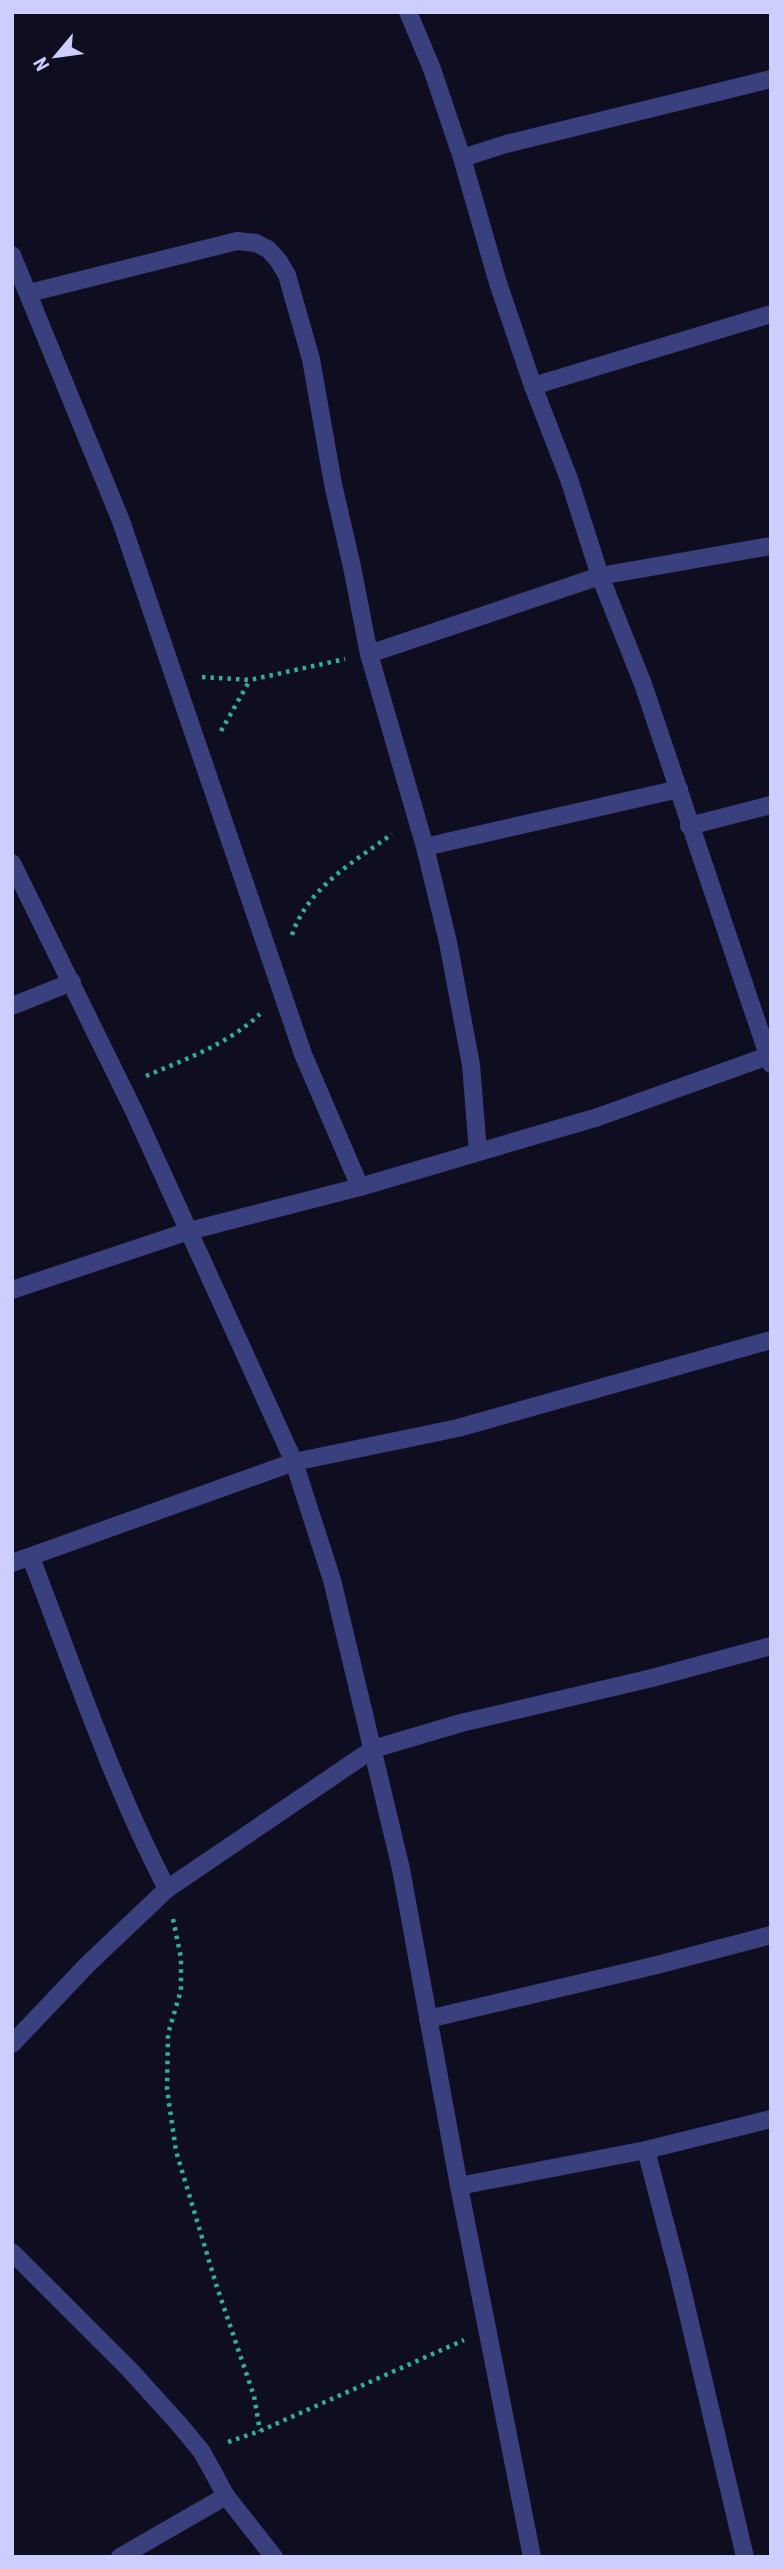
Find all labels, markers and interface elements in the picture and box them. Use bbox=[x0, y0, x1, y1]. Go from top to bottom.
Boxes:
north arrow bbox=[21, 21, 91, 91]
text: N bbox=[29, 53, 54, 75]

